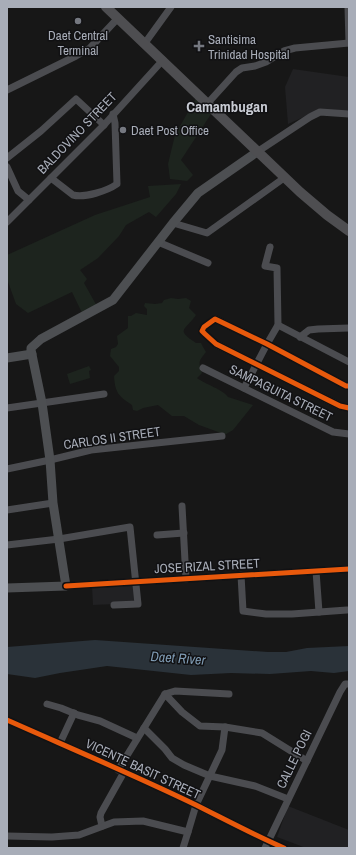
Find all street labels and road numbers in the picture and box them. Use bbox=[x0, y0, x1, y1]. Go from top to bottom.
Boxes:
street label: BALDOVINO STREET bbox=[34, 88, 121, 177]
street label: SAMPAGUITA STREET bbox=[227, 361, 336, 426]
street label: CARLOS II STREET bbox=[62, 423, 162, 453]
street label: JOSE RIZAL STREET bbox=[154, 555, 261, 577]
street label: CALLE POGI bbox=[272, 727, 316, 791]
street label: VICENTE BASIT STREET bbox=[83, 735, 204, 803]

